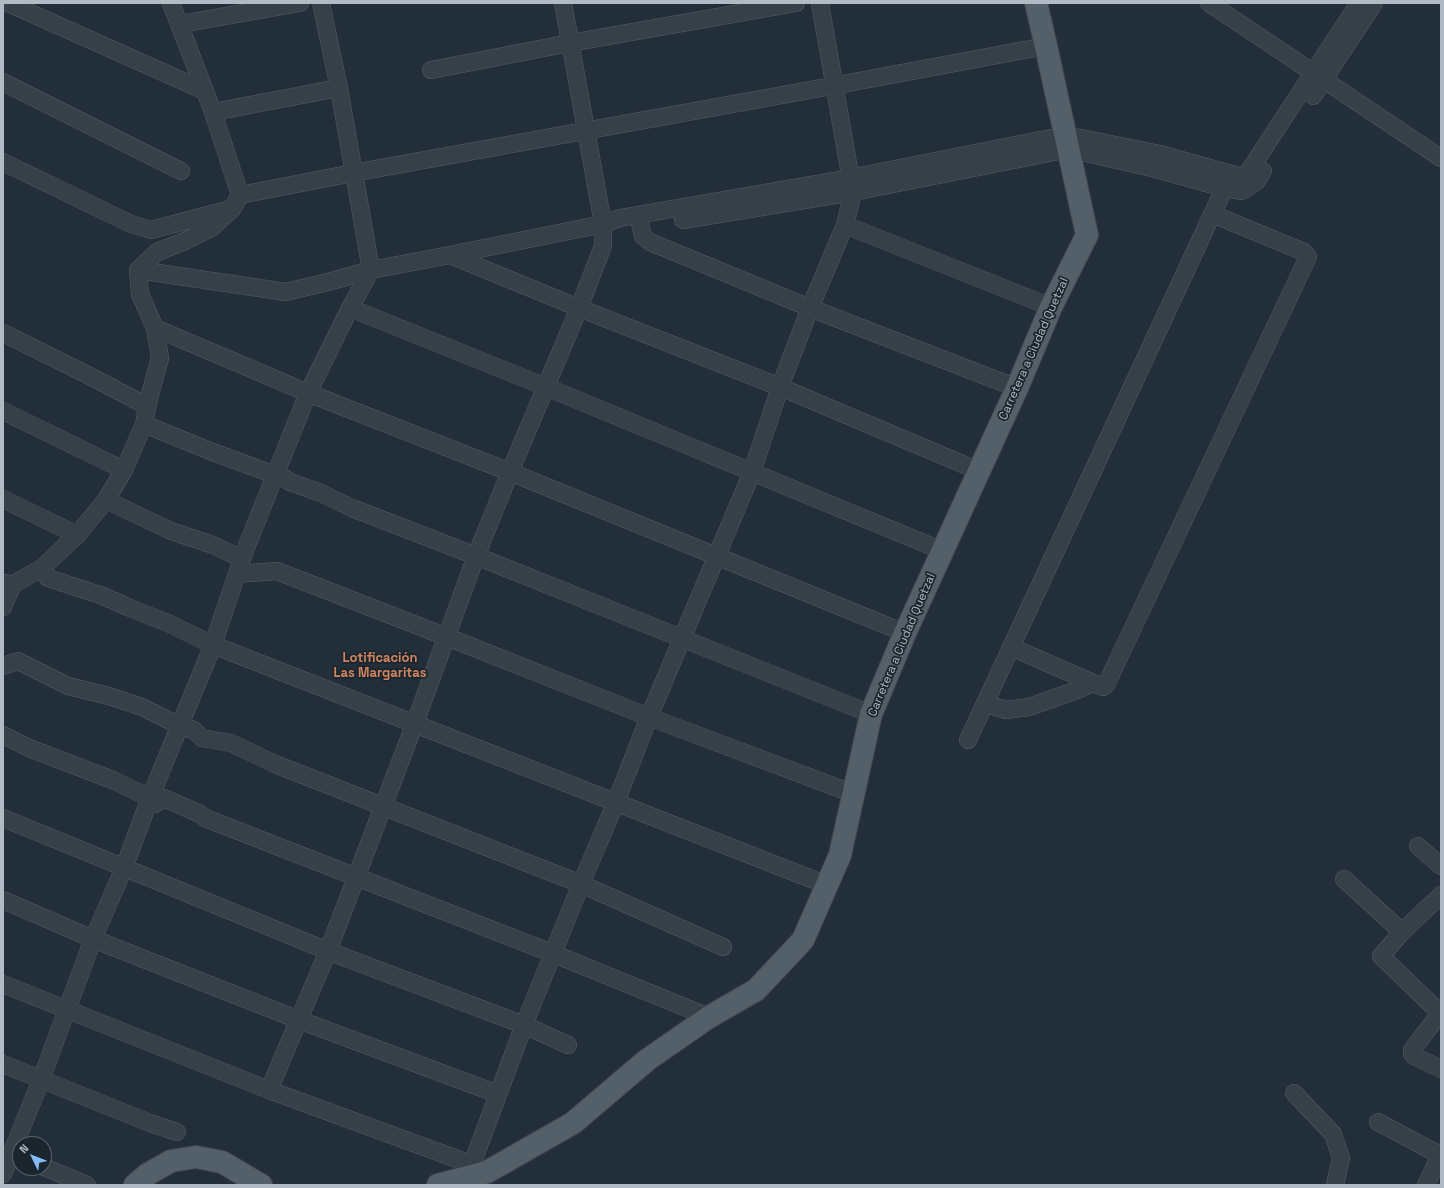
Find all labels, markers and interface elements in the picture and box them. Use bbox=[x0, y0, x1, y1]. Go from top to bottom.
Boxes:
street label: Carretera a Ciudad Quetzal bbox=[996, 276, 1072, 422]
street label: Carretera a Ciudad Quetzal bbox=[865, 571, 939, 719]
district label: Lotificación Las Margaritas bbox=[333, 650, 427, 681]
north arrow bbox=[12, 1136, 52, 1176]
text: N bbox=[16, 1141, 32, 1156]

